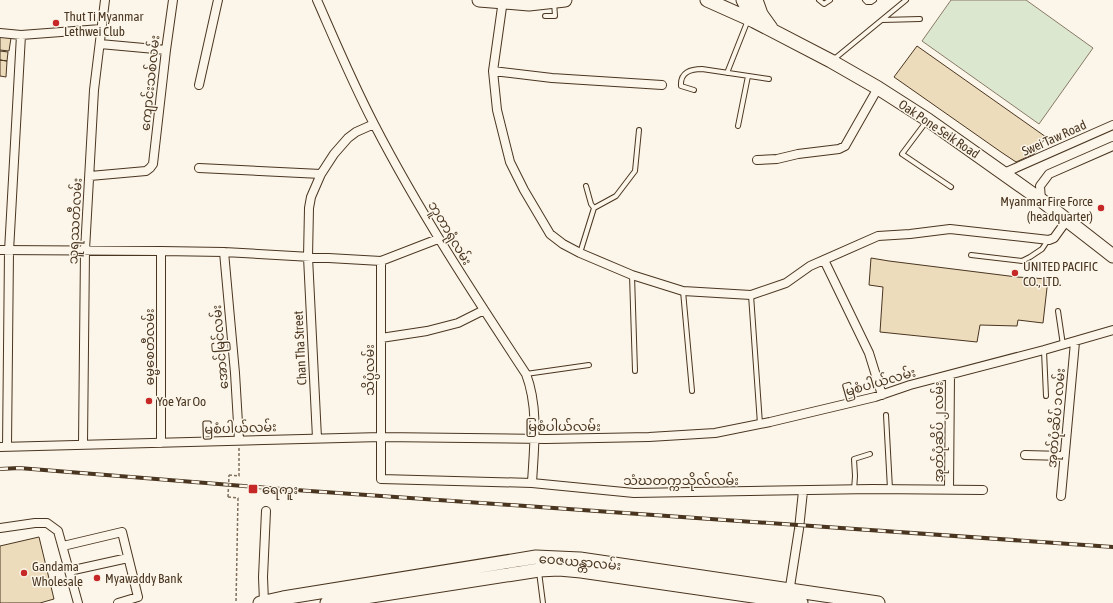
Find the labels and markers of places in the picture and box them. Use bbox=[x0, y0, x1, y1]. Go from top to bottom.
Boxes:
place label: Thut Ti Myanmar Lethwei Club bbox=[64, 9, 143, 39]
marker: Thut Ti Myanmar Lethwei Club bbox=[51, 18, 61, 28]
place label: Myanmar Fire Force (headquarter) bbox=[1000, 194, 1093, 224]
marker: Myanmar Fire Force (headquarter) bbox=[1096, 203, 1106, 213]
place label: UNITED PACIFIC CO., LTD. bbox=[1023, 259, 1098, 289]
marker: UNITED PACIFIC CO., LTD. bbox=[1010, 268, 1020, 278]
place label: Yoe Yar Oo bbox=[157, 394, 206, 409]
marker: Yoe Yar Oo bbox=[144, 396, 154, 406]
place label: ရေကူး bbox=[262, 482, 298, 500]
marker: ရေကူး bbox=[247, 483, 259, 495]
place label: Gandama Wholesale bbox=[32, 559, 83, 589]
marker: Gandama Wholesale bbox=[19, 568, 29, 578]
place label: Myawaddy Bank bbox=[105, 571, 183, 586]
marker: Myawaddy Bank bbox=[92, 573, 102, 583]

